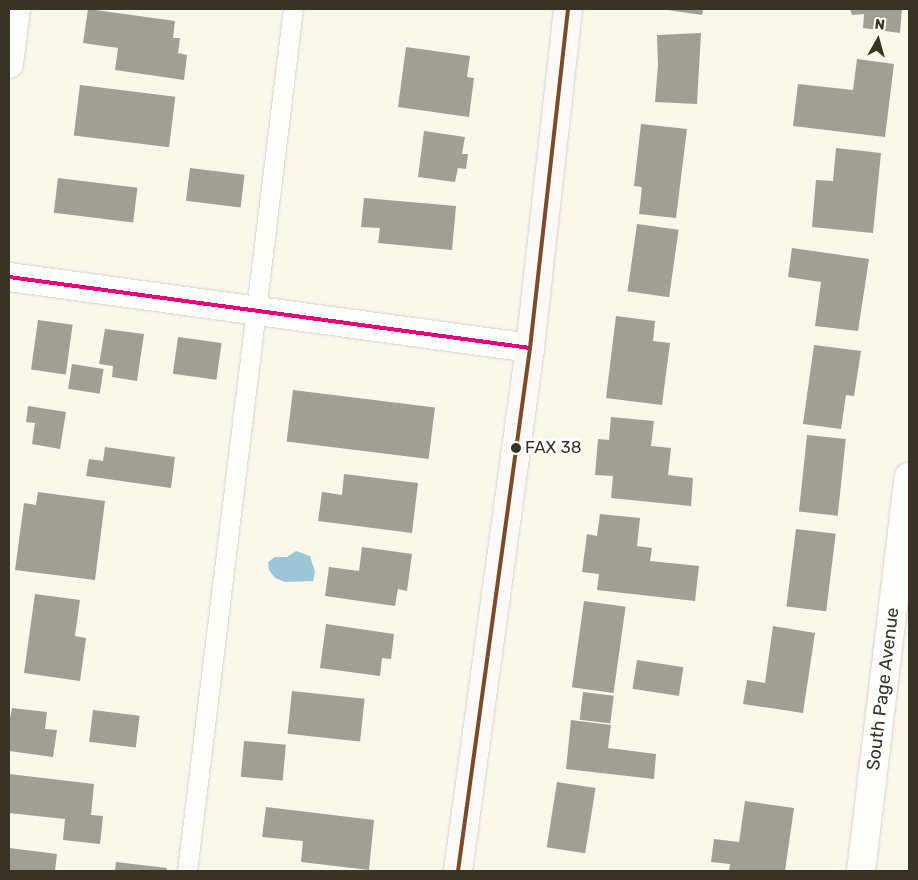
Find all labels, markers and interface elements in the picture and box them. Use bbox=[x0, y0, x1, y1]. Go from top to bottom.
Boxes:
north arrow bbox=[853, 15, 903, 65]
text: N bbox=[874, 16, 886, 34]
place label: FAX 38 bbox=[525, 438, 582, 458]
marker: FAX 38 bbox=[511, 443, 521, 453]
street label: South Page Avenue bbox=[862, 606, 904, 772]

